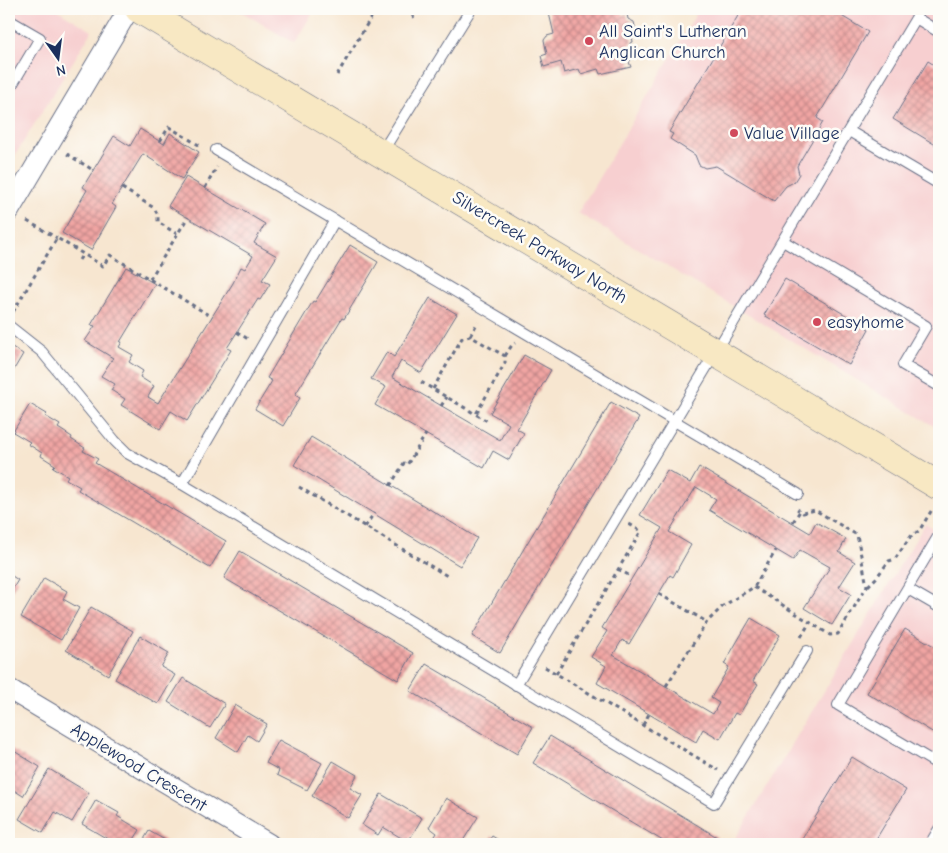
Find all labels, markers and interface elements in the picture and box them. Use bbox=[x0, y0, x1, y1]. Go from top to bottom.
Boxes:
place label: All Saint's Lutheran Anglican Church bbox=[599, 21, 747, 63]
north arrow bbox=[32, 32, 82, 82]
marker: All Saint's Lutheran Anglican Church bbox=[583, 35, 595, 47]
text: N bbox=[55, 61, 68, 79]
place label: Value Village bbox=[744, 123, 840, 144]
marker: Value Village bbox=[728, 127, 740, 139]
street label: Silvercreek Parkway North bbox=[448, 187, 631, 308]
place label: easyhome bbox=[827, 312, 904, 333]
marker: easyhome bbox=[811, 316, 823, 328]
street label: Applewood Crescent bbox=[67, 719, 211, 817]

